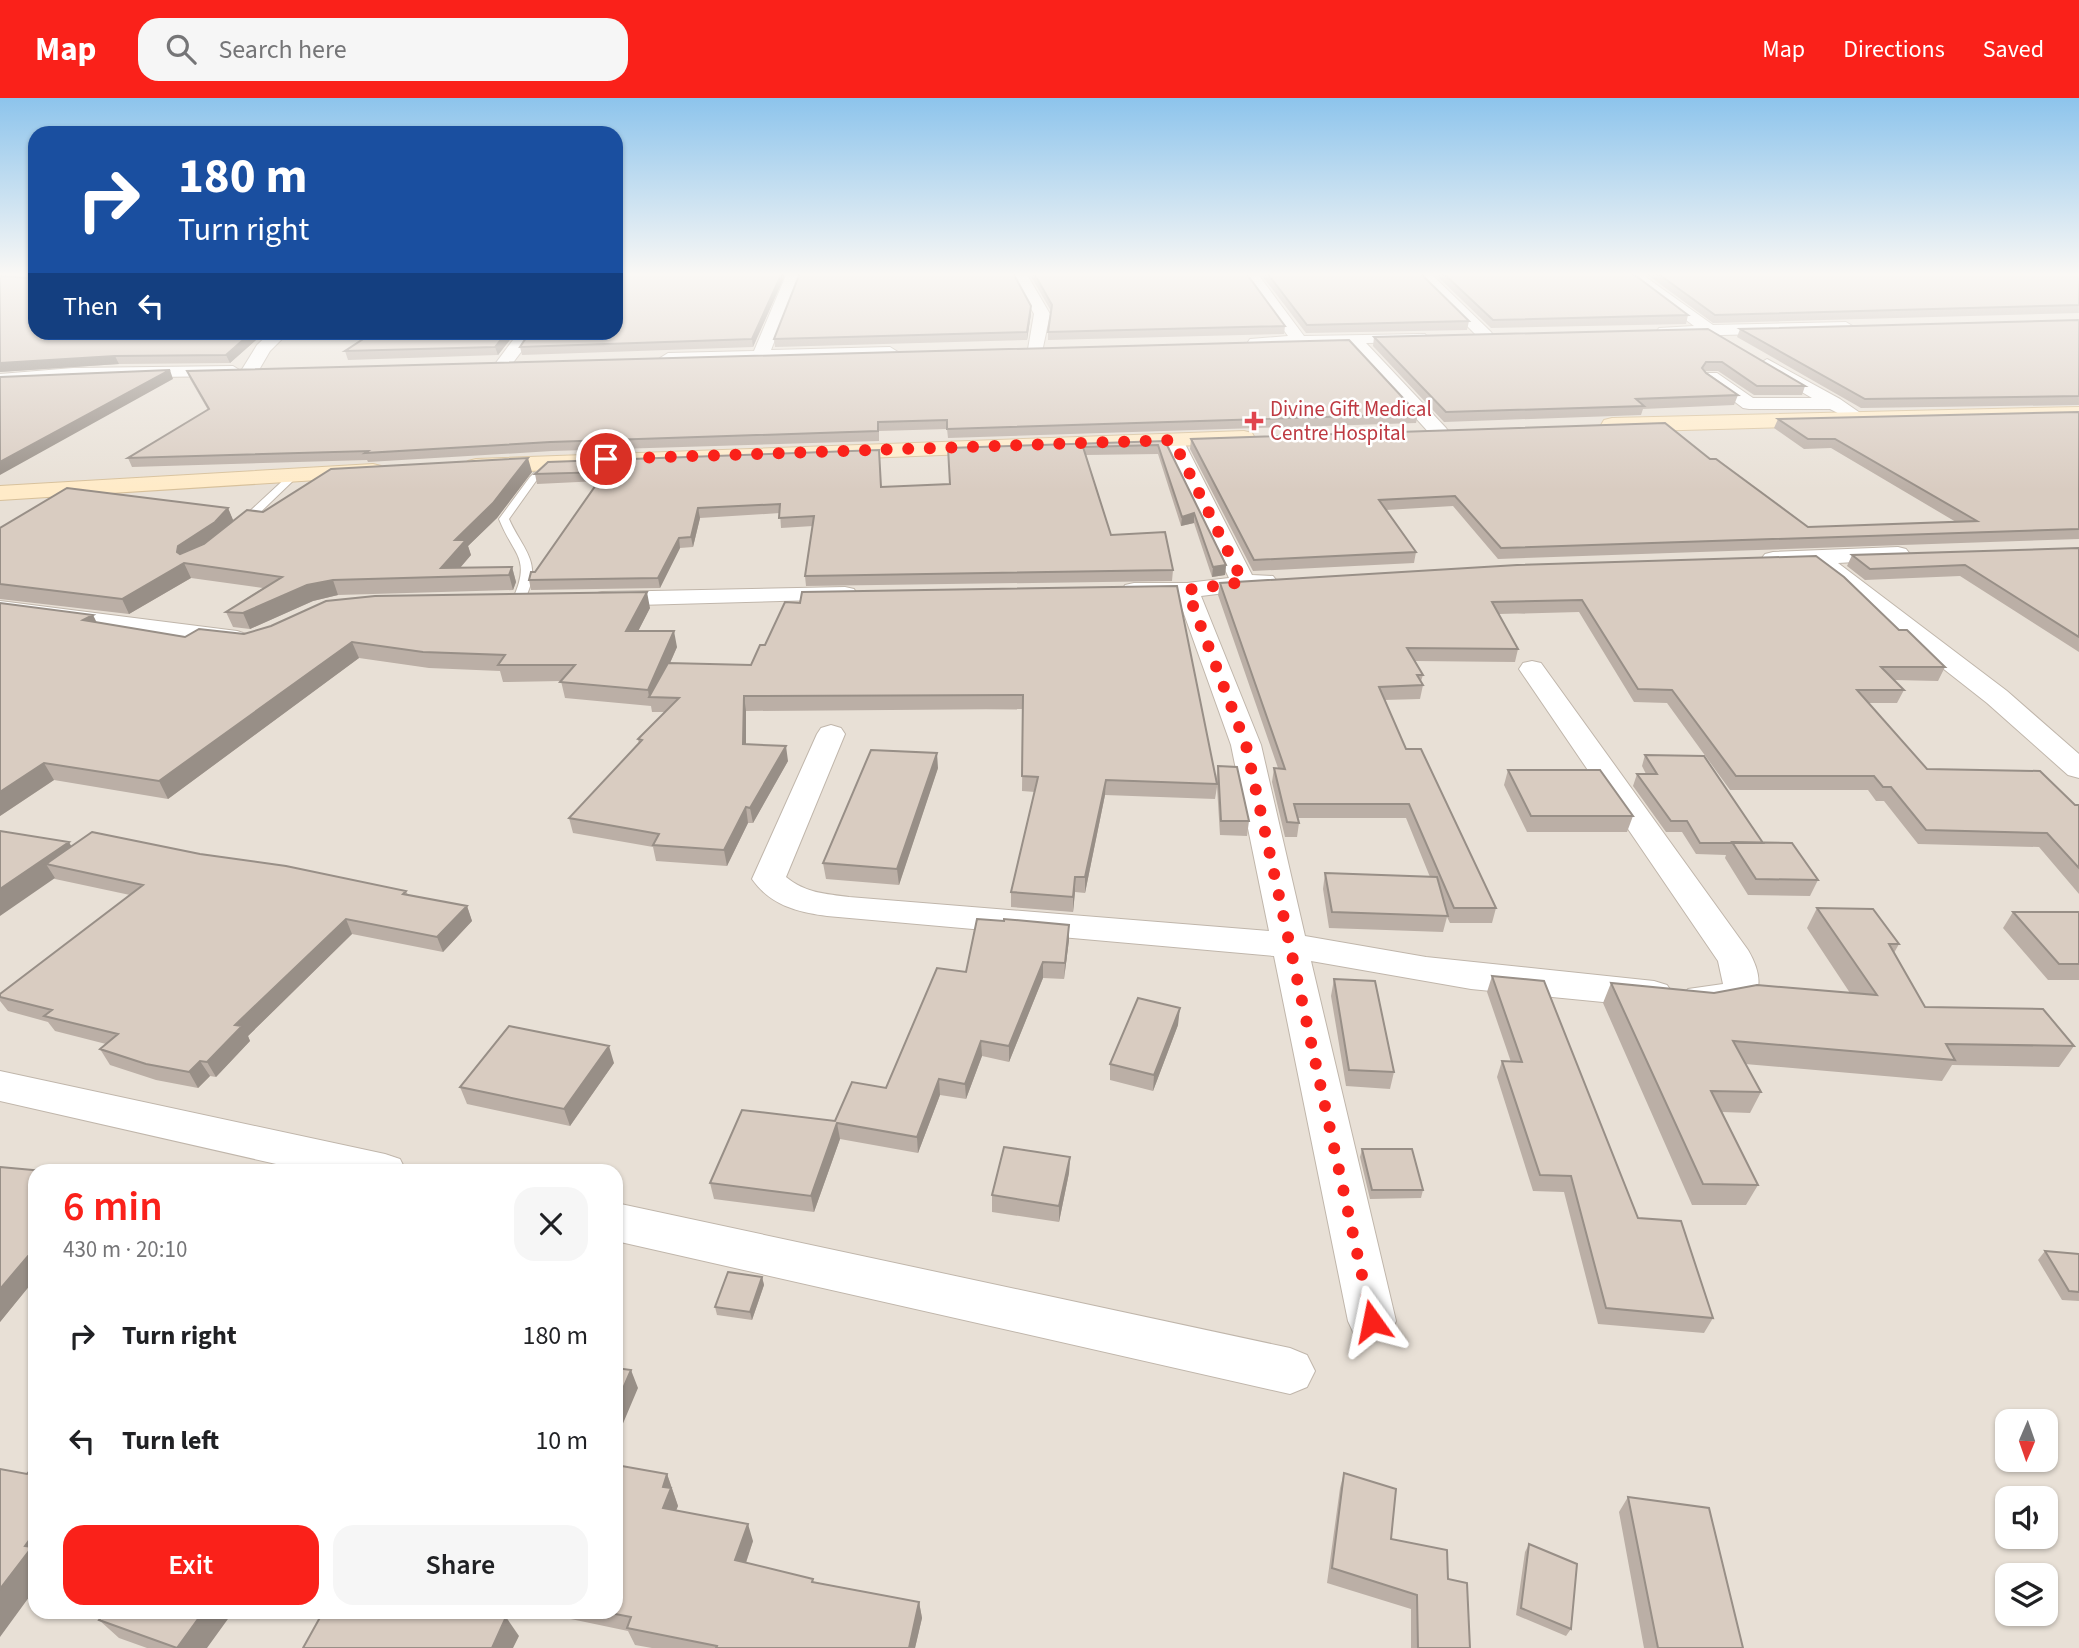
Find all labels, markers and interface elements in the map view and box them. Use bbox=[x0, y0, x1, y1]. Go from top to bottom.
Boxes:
search box bbox=[138, 18, 628, 81]
text: Map bbox=[35, 26, 96, 73]
icon: search bbox=[162, 30, 200, 68]
text: Search here bbox=[218, 31, 347, 68]
text: Map bbox=[1762, 32, 1805, 67]
text: Directions bbox=[1843, 32, 1945, 67]
text: Saved bbox=[1983, 32, 2044, 67]
text: 180 m bbox=[178, 142, 307, 212]
icon: right bbox=[63, 154, 154, 245]
text: Turn right bbox=[178, 207, 309, 253]
icon: left bbox=[132, 287, 170, 325]
text: Then bbox=[63, 288, 118, 325]
place label: Divine Gift Medical Centre Hospital bbox=[1270, 394, 1432, 448]
marker: Divine Gift Medical Centre Hospital bbox=[1244, 411, 1264, 431]
pin bbox=[576, 429, 636, 489]
icon: arrive bbox=[587, 440, 625, 478]
text: 6 min bbox=[63, 1177, 163, 1237]
button: close bbox=[514, 1187, 588, 1261]
text: 430 m · 20:10 bbox=[63, 1233, 187, 1266]
position arrow bbox=[1335, 1284, 1409, 1358]
icon: right bbox=[63, 1317, 101, 1355]
text: Turn right bbox=[122, 1317, 237, 1354]
text: 180 m bbox=[522, 1317, 588, 1354]
north arrow bbox=[1995, 1409, 2058, 1472]
map controls bbox=[1995, 1409, 2058, 1626]
icon: left bbox=[63, 1422, 101, 1460]
text: Turn left bbox=[122, 1422, 219, 1459]
text: 10 m bbox=[535, 1422, 588, 1459]
button: sound bbox=[1995, 1486, 2058, 1549]
button: Exit bbox=[63, 1525, 319, 1605]
button: Share bbox=[333, 1525, 588, 1605]
button: layers bbox=[1995, 1563, 2058, 1626]

